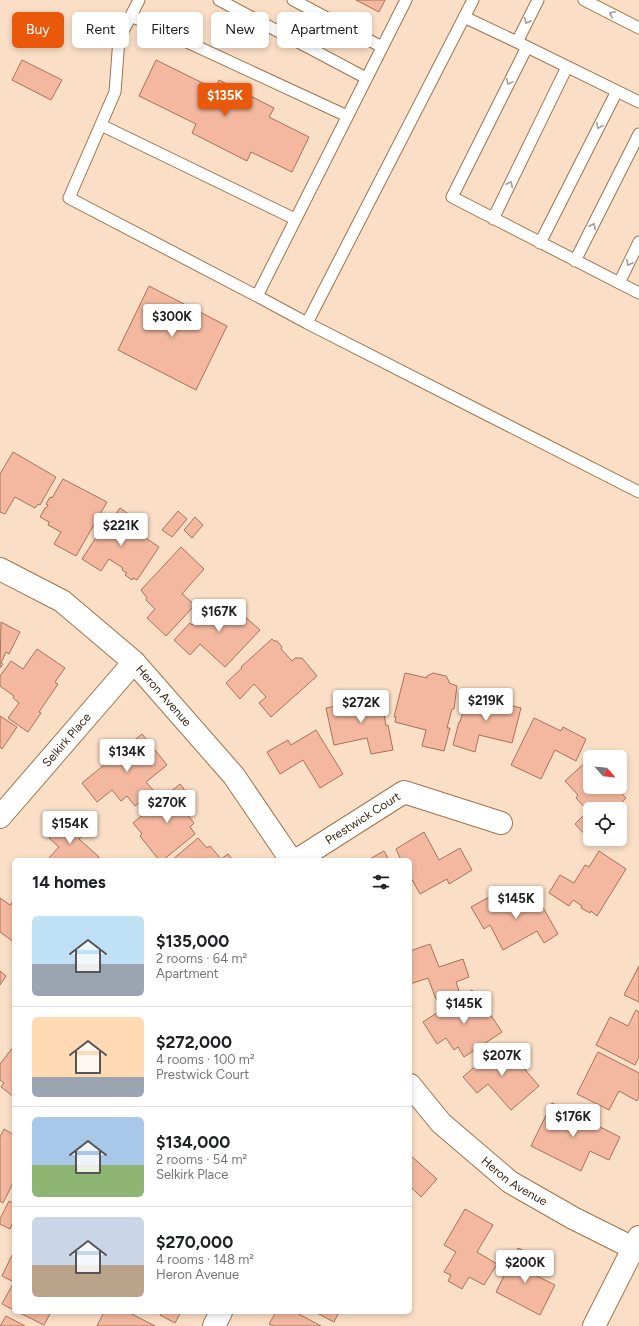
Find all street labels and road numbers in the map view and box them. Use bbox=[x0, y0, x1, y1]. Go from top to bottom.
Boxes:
street label: Heron Avenue bbox=[133, 662, 194, 730]
street label: Selkirk Place bbox=[40, 710, 94, 770]
street label: Prestwick Court bbox=[323, 789, 403, 847]
street label: Heron Avenue bbox=[479, 1154, 550, 1209]

